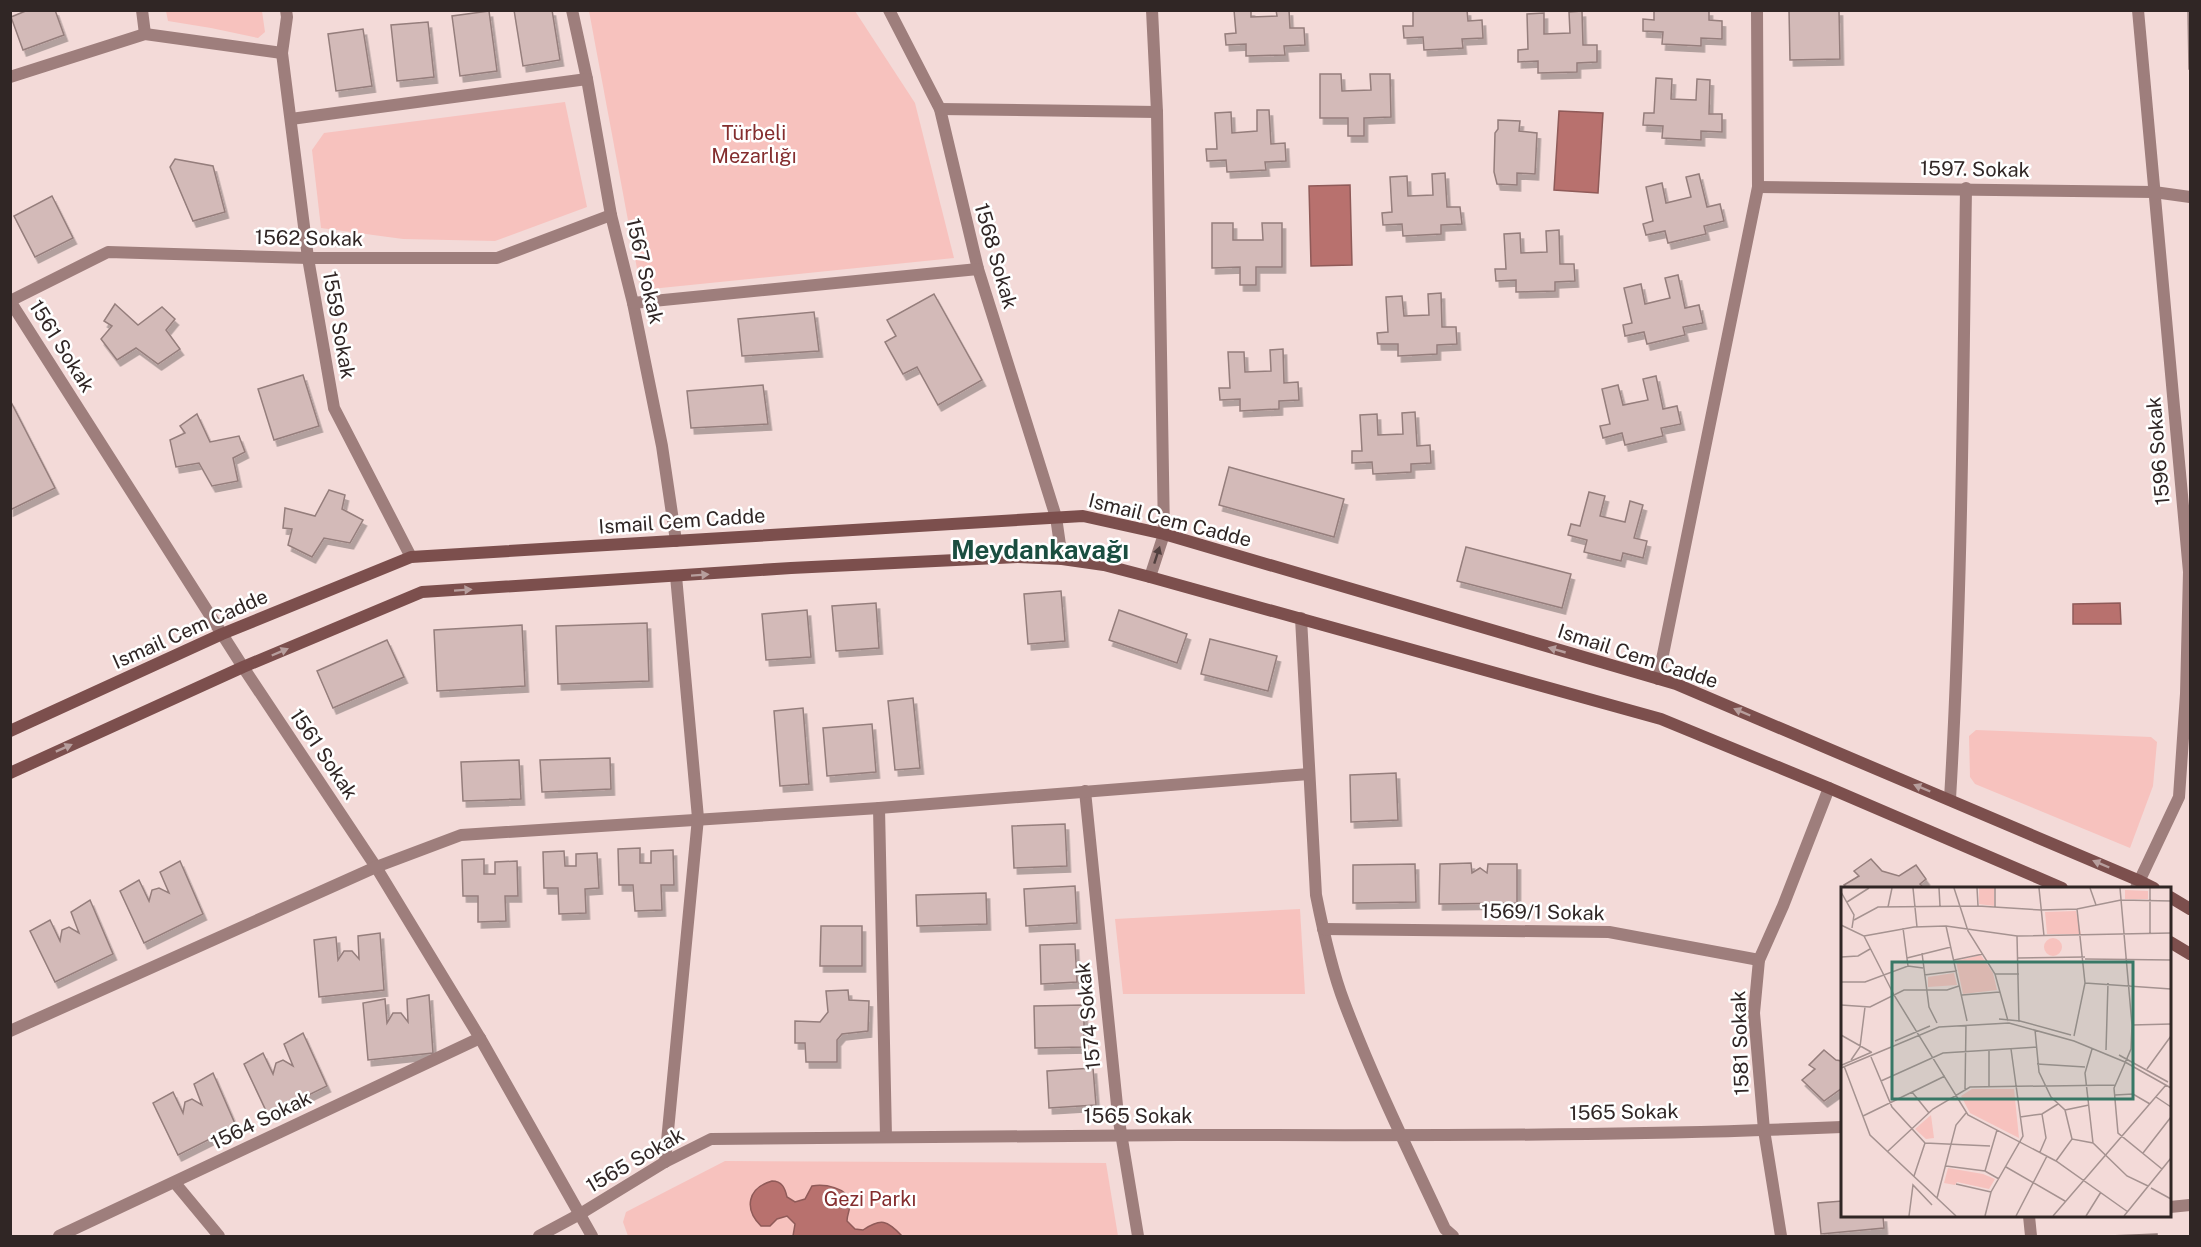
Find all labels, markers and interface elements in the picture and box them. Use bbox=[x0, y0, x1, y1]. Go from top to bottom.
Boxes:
park label: Türbeli Mezarlığı bbox=[711, 121, 797, 168]
street label: 1597. Sokak bbox=[1920, 156, 2030, 182]
street label: 1568 Sokak bbox=[969, 200, 1023, 312]
street label: 1567 Sokak bbox=[621, 216, 669, 326]
street label: 1562 Sokak bbox=[255, 225, 363, 251]
street label: 1559 Sokak bbox=[318, 269, 360, 381]
street label: 1561 Sokak bbox=[24, 295, 100, 397]
street label: 1596 Sokak bbox=[2141, 396, 2175, 506]
street label: Ismail Cem Cadde bbox=[1086, 488, 1254, 552]
street label: Ismail Cem Cadde bbox=[598, 503, 766, 539]
district label: Meydankavağı bbox=[951, 534, 1129, 565]
one-way arrow bbox=[1152, 546, 1162, 564]
one-way arrow bbox=[690, 570, 709, 579]
street label: Ismail Cem Cadde bbox=[109, 584, 271, 674]
one-way arrow bbox=[454, 585, 473, 594]
street label: Ismail Cem Cadde bbox=[1555, 619, 1721, 693]
one-way arrow bbox=[1548, 645, 1566, 654]
one-way arrow bbox=[271, 647, 289, 656]
street label: 1561 Sokak bbox=[285, 704, 363, 804]
one-way arrow bbox=[1733, 707, 1751, 716]
one-way arrow bbox=[55, 744, 72, 753]
one-way arrow bbox=[1912, 783, 1930, 793]
one-way arrow bbox=[2092, 859, 2110, 868]
inset map bbox=[1841, 887, 2171, 1217]
street label: 1569/1 Sokak bbox=[1481, 899, 1605, 925]
street label: 1574 Sokak bbox=[1070, 961, 1106, 1071]
street label: 1581 Sokak bbox=[1726, 990, 1754, 1096]
street label: 1564 Sokak bbox=[207, 1085, 315, 1155]
street label: 1565 Sokak bbox=[1569, 1099, 1679, 1125]
street label: 1565 Sokak bbox=[1083, 1104, 1193, 1128]
street label: 1565 Sokak bbox=[582, 1122, 688, 1198]
park label: Gezi Parkı bbox=[824, 1187, 916, 1211]

